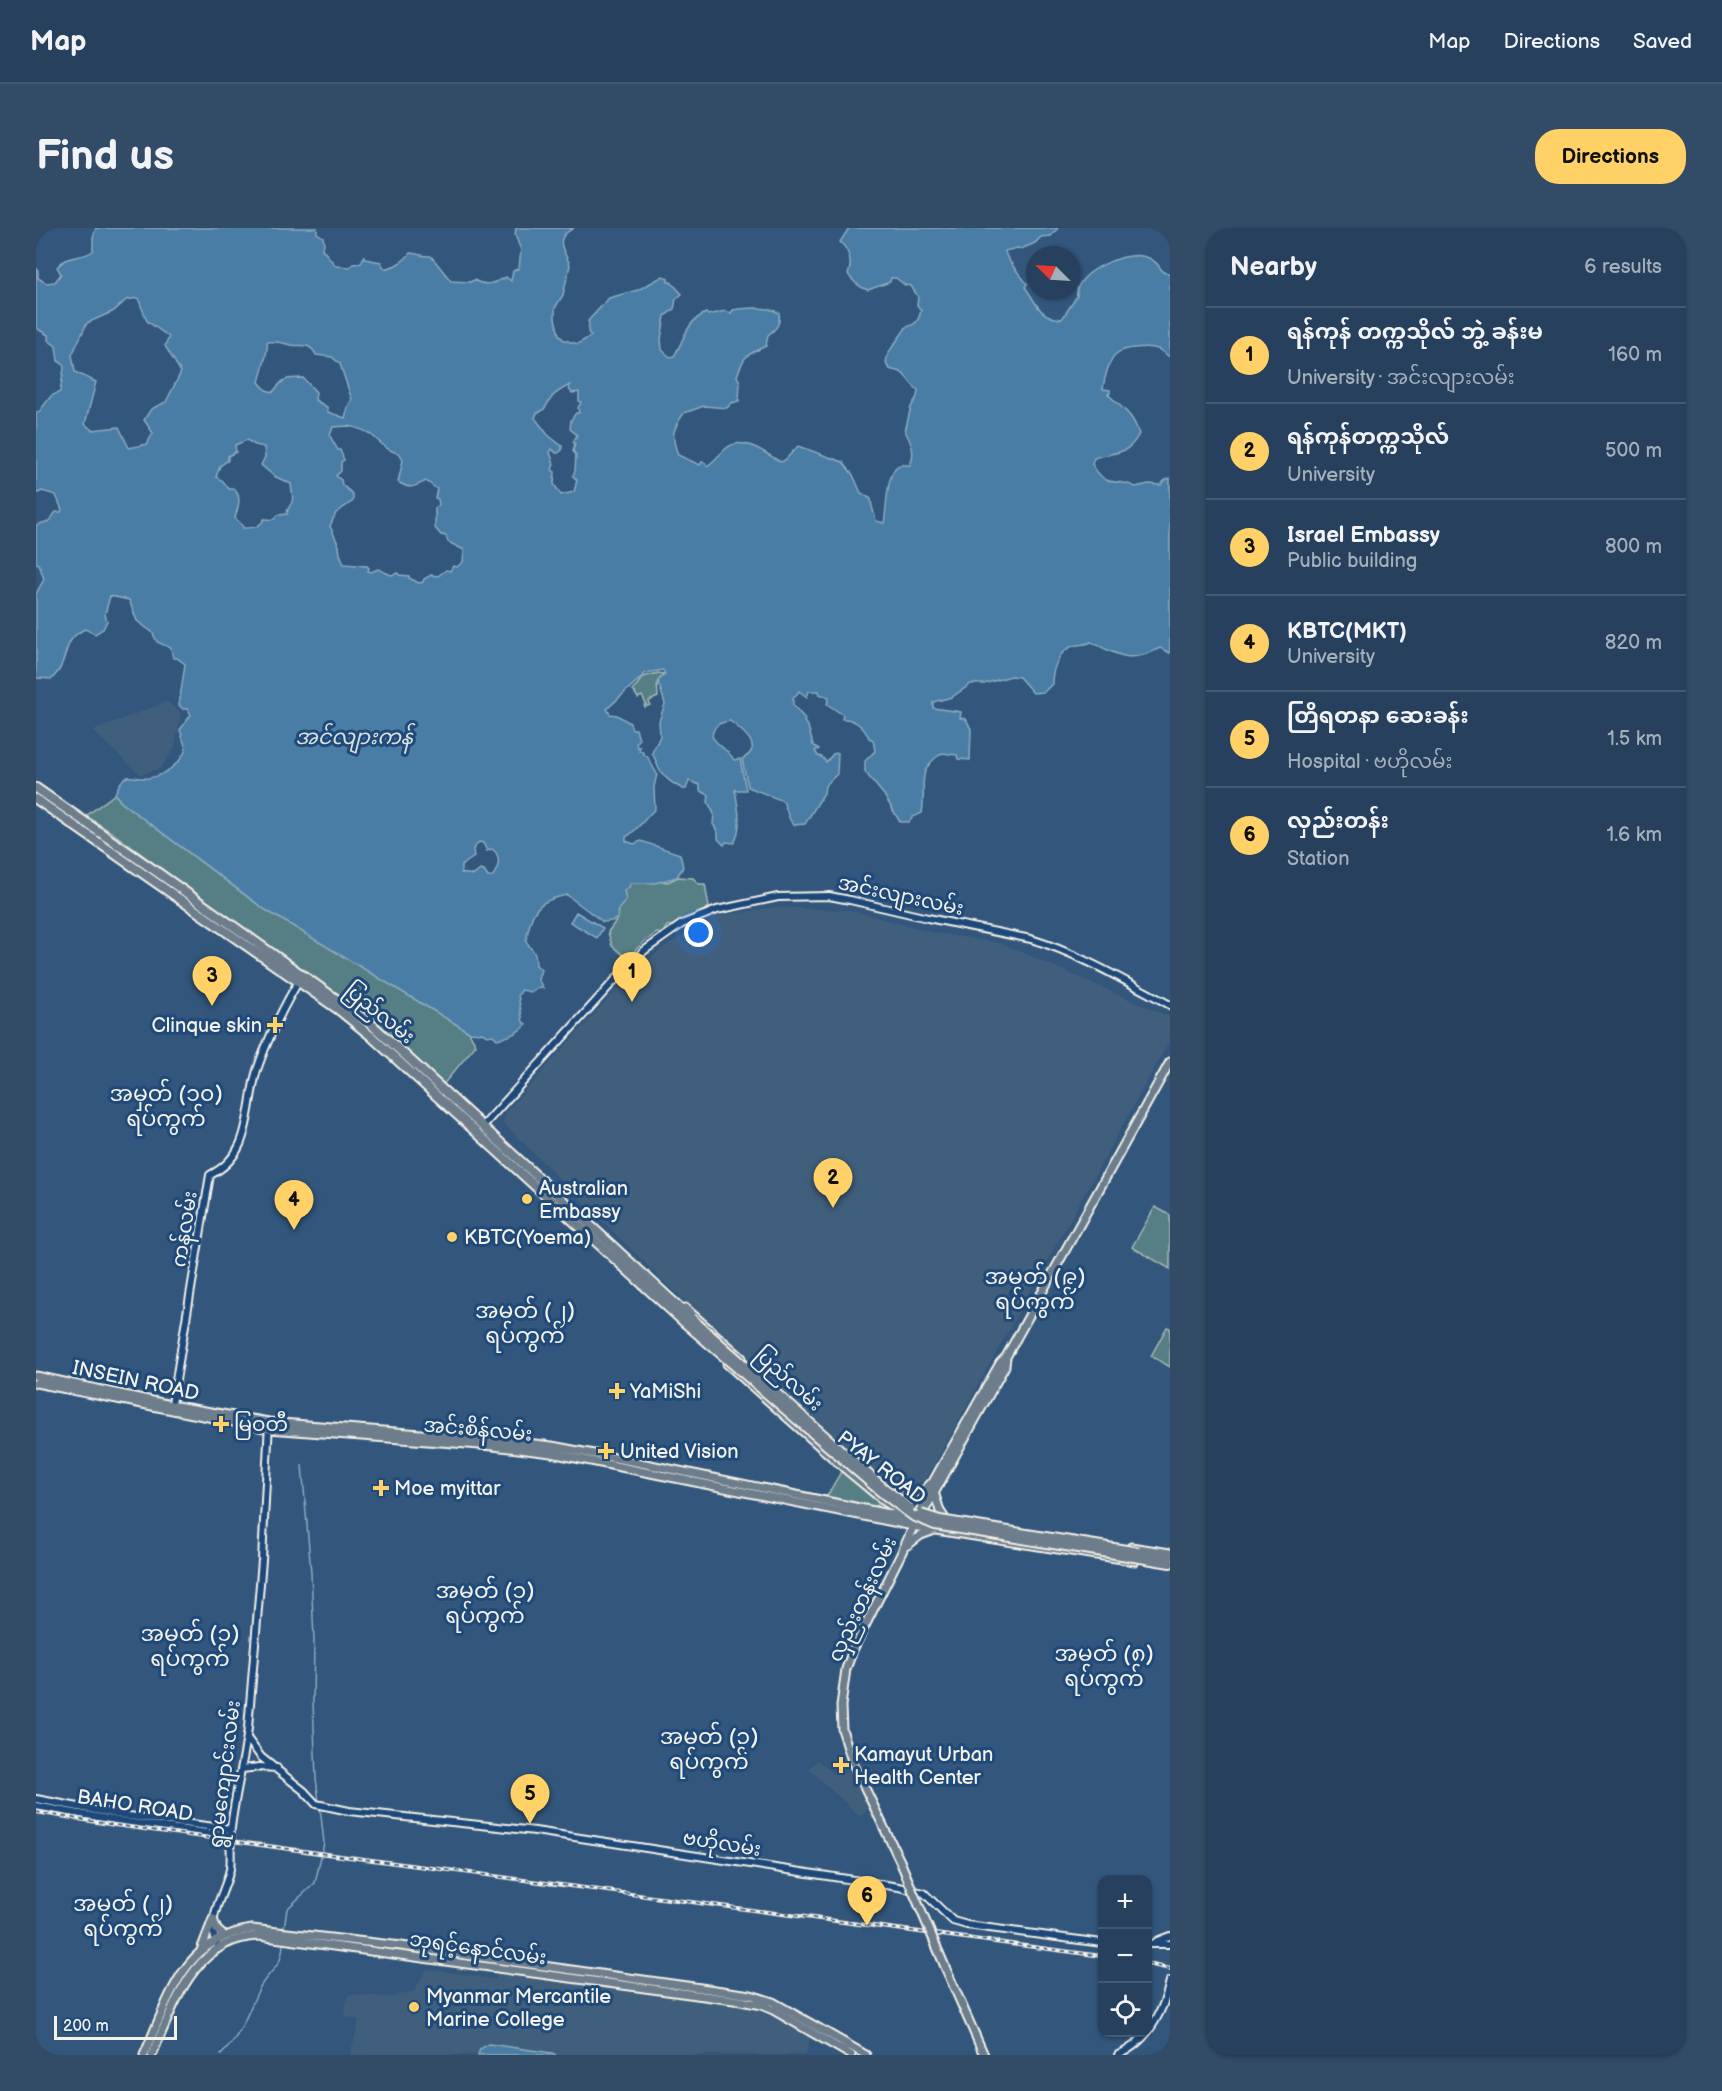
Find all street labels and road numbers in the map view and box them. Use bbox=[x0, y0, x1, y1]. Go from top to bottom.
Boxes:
street label: အင်းလျားလမ်း bbox=[835, 868, 966, 924]
street label: ပြည်လမ်း bbox=[338, 976, 421, 1052]
street label: ကန်လမ်း bbox=[164, 1189, 206, 1269]
street label: ပြည်လမ်း bbox=[747, 1341, 829, 1419]
street label: INSEIN ROAD bbox=[70, 1356, 201, 1406]
street label: အင်းစိန်လမ်း bbox=[422, 1410, 534, 1450]
street label: PYAY ROAD bbox=[832, 1426, 930, 1510]
street label: လှည်းတန်းလမ်း bbox=[821, 1532, 906, 1668]
street label: ရွာမကျောင်းလမ်း bbox=[201, 1699, 249, 1850]
street label: BAHO ROAD bbox=[75, 1785, 194, 1827]
street label: ဗဟိုလမ်း bbox=[680, 1823, 763, 1866]
street label: ဘုရင့်နောင်လမ်း bbox=[407, 1925, 548, 1974]

